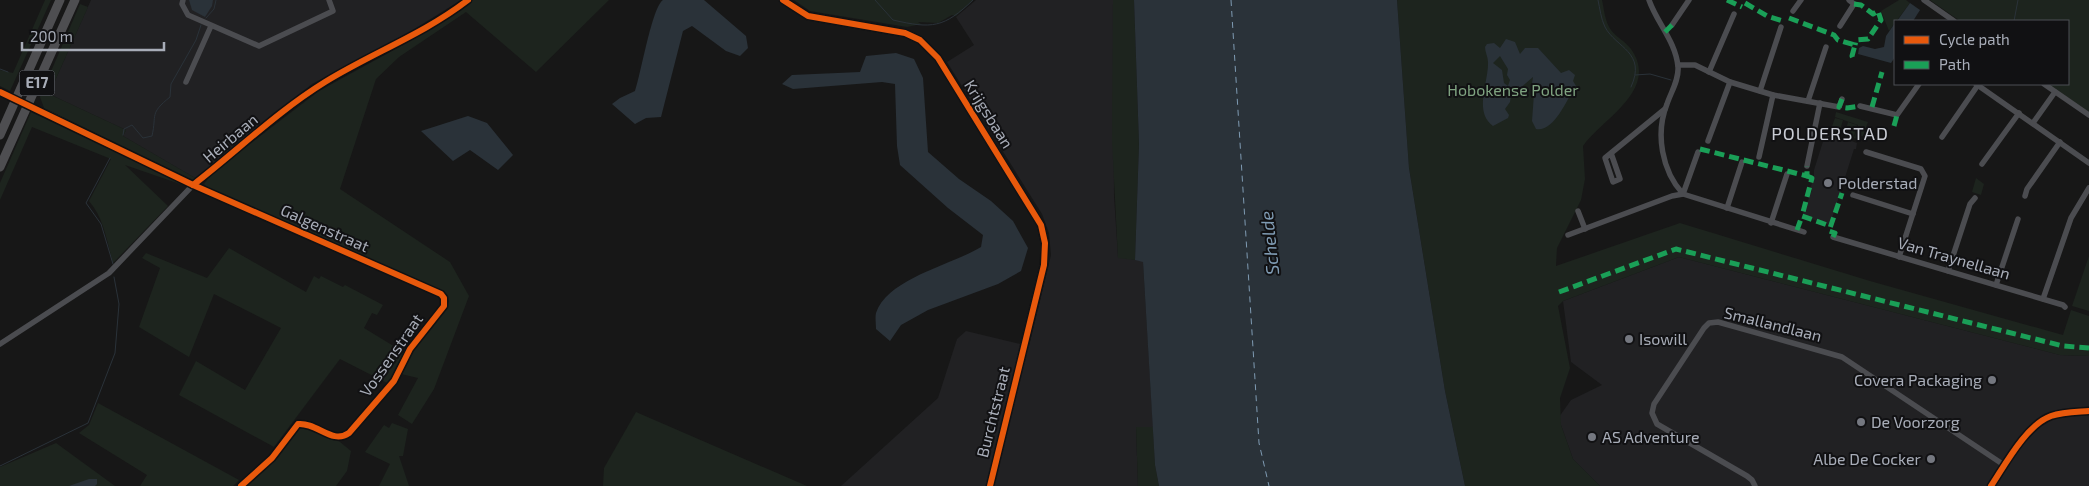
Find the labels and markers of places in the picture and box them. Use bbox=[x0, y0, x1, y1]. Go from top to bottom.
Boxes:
place label: Polderstad bbox=[1838, 173, 1918, 192]
marker: Polderstad bbox=[1822, 177, 1834, 189]
place label: Isowill bbox=[1639, 329, 1687, 348]
marker: Isowill bbox=[1623, 333, 1635, 345]
place label: Covera Packaging bbox=[1854, 370, 1982, 389]
marker: Covera Packaging bbox=[1986, 374, 1998, 386]
place label: De Voorzorg bbox=[1871, 412, 1960, 431]
marker: De Voorzorg bbox=[1855, 416, 1867, 428]
place label: AS Adventure bbox=[1602, 427, 1700, 446]
marker: AS Adventure bbox=[1586, 431, 1598, 443]
place label: Albe De Cocker bbox=[1813, 449, 1922, 468]
marker: Albe De Cocker bbox=[1925, 453, 1937, 465]

